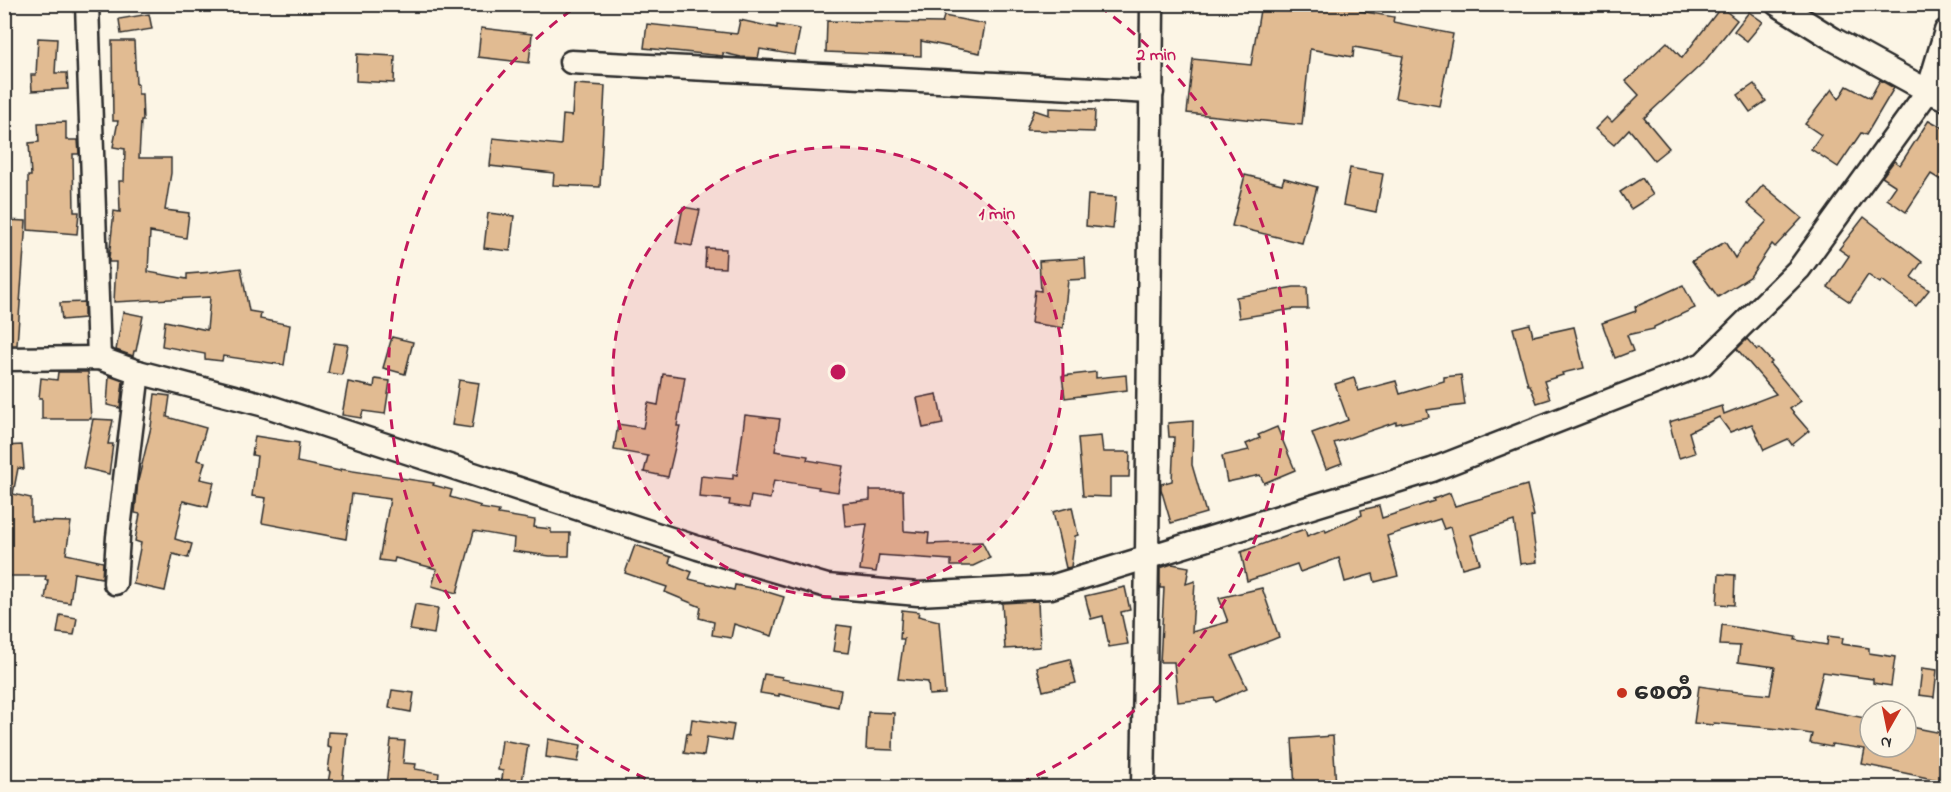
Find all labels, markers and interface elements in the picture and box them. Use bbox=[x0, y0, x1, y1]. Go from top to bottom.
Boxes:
text: 2 min bbox=[1135, 43, 1176, 69]
text: 1 min bbox=[979, 202, 1015, 228]
centre of rings bbox=[828, 362, 848, 382]
place label: စေတီ bbox=[1634, 675, 1693, 711]
marker: စေတီ bbox=[1615, 686, 1629, 700]
north arrow bbox=[1858, 699, 1918, 759]
text: N bbox=[1879, 729, 1893, 755]

